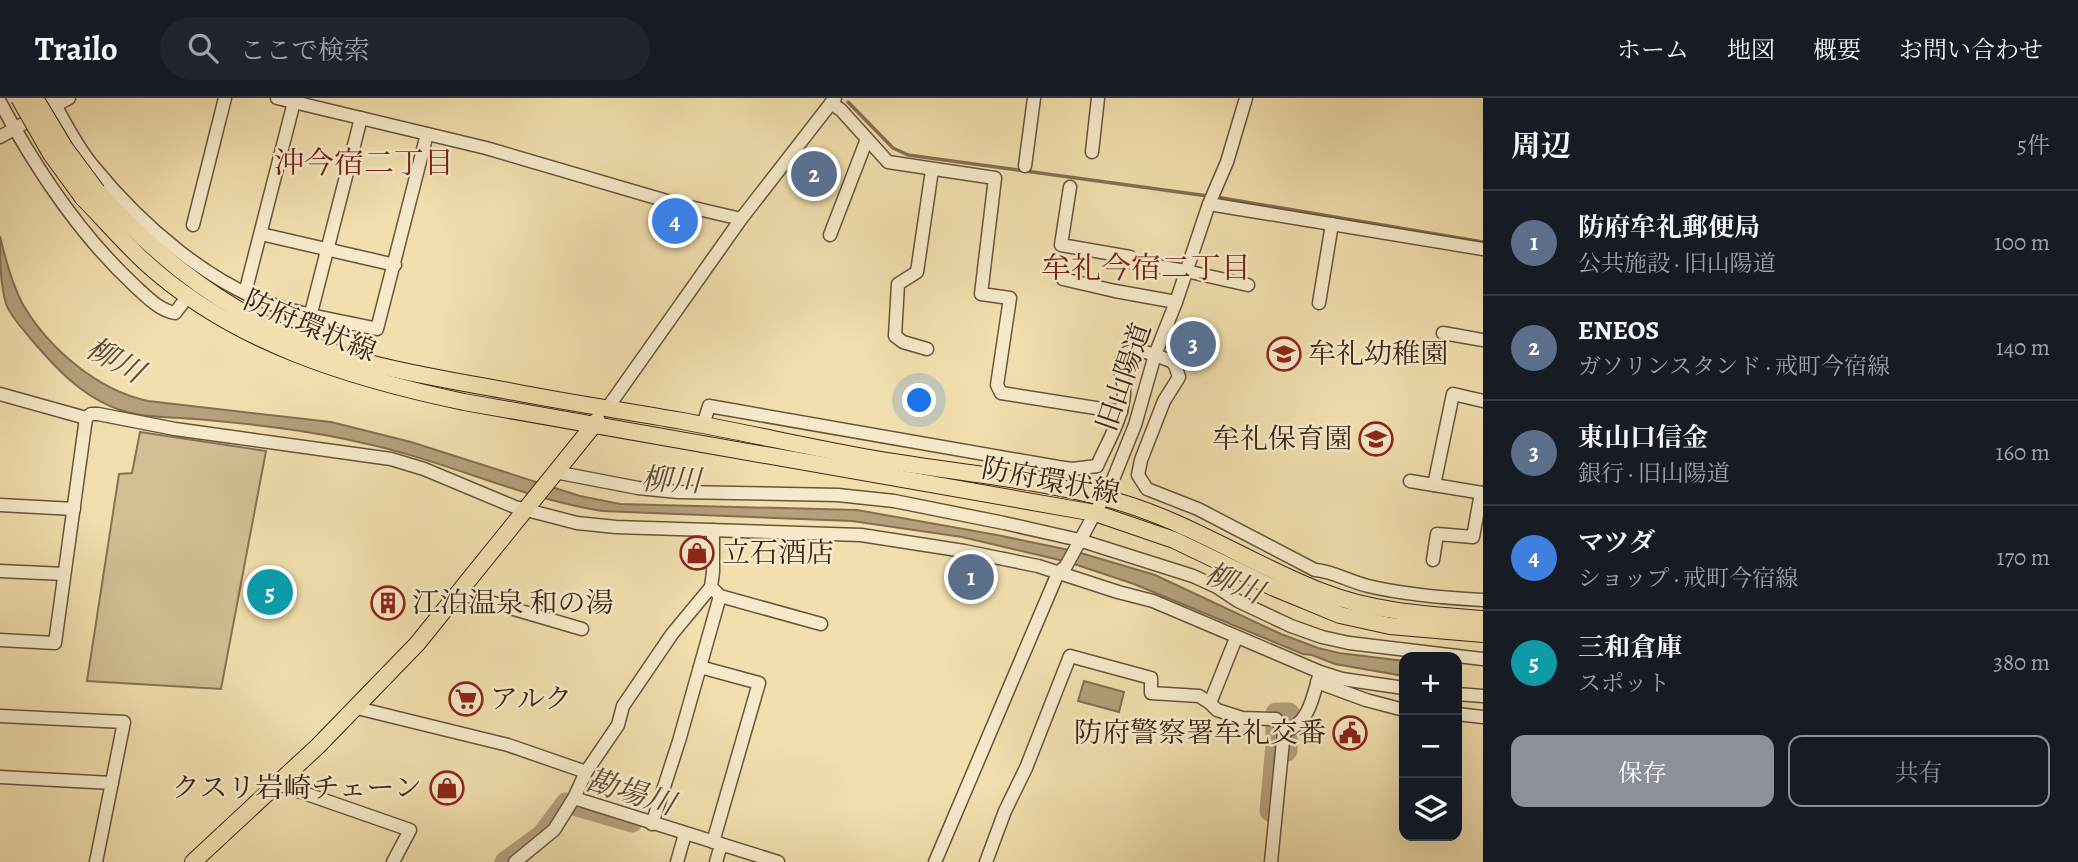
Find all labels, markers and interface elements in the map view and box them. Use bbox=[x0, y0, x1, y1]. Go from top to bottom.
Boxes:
search box bbox=[160, 17, 650, 80]
text: Trailo bbox=[35, 26, 118, 71]
icon: search bbox=[184, 29, 222, 67]
text: ここで検索 bbox=[240, 33, 370, 68]
text: ホーム bbox=[1617, 34, 1689, 66]
text: 地図 bbox=[1727, 34, 1775, 66]
text: 概要 bbox=[1813, 34, 1861, 66]
text: お問い合わせ bbox=[1899, 34, 2043, 66]
text: 周辺 bbox=[1511, 126, 1571, 166]
text: 5件 bbox=[2017, 130, 2050, 161]
district label: 沖今宿二丁目 bbox=[274, 143, 454, 183]
pin: 2 bbox=[791, 148, 837, 200]
pin: 4 bbox=[652, 195, 698, 247]
text: 防府牟礼郵便局 bbox=[1578, 210, 1760, 245]
text: 1 bbox=[1530, 227, 1538, 258]
text: 100 m bbox=[1994, 227, 2050, 258]
district label: 牟礼今宿二丁目 bbox=[1041, 248, 1251, 288]
text: 公共施設 · 旧山陽道 bbox=[1578, 248, 1776, 279]
street label: 防府環状線 bbox=[238, 281, 382, 371]
text: ENEOS bbox=[1578, 313, 1659, 348]
street label: 旧山陽道 bbox=[1088, 318, 1160, 436]
pin: 3 bbox=[1170, 318, 1216, 370]
water label: 柳川 bbox=[79, 328, 154, 393]
text: 2 bbox=[1528, 332, 1540, 363]
text: 140 m bbox=[1996, 332, 2050, 363]
school or university icon: 牟礼幼稚園 bbox=[1265, 335, 1303, 373]
place label: 牟礼幼稚園 bbox=[1308, 335, 1448, 373]
text: ガソリンスタンド · 戒町今宿線 bbox=[1578, 351, 1890, 382]
your location bbox=[902, 383, 936, 417]
place label: 牟礼保育園 bbox=[1212, 420, 1352, 458]
school or university icon: 牟礼保育園 bbox=[1357, 420, 1395, 458]
text: 東山口信金 bbox=[1578, 420, 1708, 455]
text: 3 bbox=[1529, 437, 1539, 468]
text: 160 m bbox=[1996, 437, 2050, 468]
street label: 防府環状線 bbox=[979, 449, 1123, 513]
text: 銀行 · 旧山陽道 bbox=[1578, 458, 1730, 489]
water label: 柳川 bbox=[640, 459, 705, 501]
text: マツダ bbox=[1578, 525, 1655, 560]
shop icon: 立石酒店 bbox=[678, 534, 716, 572]
place label: 立石酒店 bbox=[722, 534, 834, 572]
text: 4 bbox=[1529, 542, 1539, 573]
text: 170 m bbox=[1997, 542, 2050, 573]
pin: 1 bbox=[948, 551, 994, 603]
water label: 柳川 bbox=[1199, 553, 1272, 614]
text: ショップ · 戒町今宿線 bbox=[1578, 563, 1798, 594]
pin: 5 bbox=[247, 566, 293, 618]
building icon: 江泊温泉 和の湯 bbox=[369, 584, 407, 622]
place label: 江泊温泉 和の湯 bbox=[412, 584, 614, 622]
text: 三和倉庫 bbox=[1578, 630, 1682, 665]
text: 5 bbox=[1529, 647, 1539, 678]
text: 380 m bbox=[1993, 647, 2050, 678]
map controls bbox=[1399, 652, 1462, 841]
button: + bbox=[1399, 652, 1462, 715]
text: スポット bbox=[1578, 668, 1670, 699]
supermarket icon: アルク bbox=[447, 680, 485, 718]
place label: アルク bbox=[490, 680, 572, 718]
place label: 防府警察署牟礼交番 bbox=[1074, 714, 1326, 752]
public building icon: 防府警察署牟礼交番 bbox=[1331, 714, 1369, 752]
button: − bbox=[1399, 715, 1462, 778]
button: 保存 bbox=[1511, 735, 1774, 807]
button: 共有 bbox=[1788, 735, 2050, 807]
water label: 勘場川 bbox=[582, 760, 683, 825]
place label: クスリ岩崎チェーン bbox=[172, 769, 422, 807]
shop icon: クスリ岩崎チェーン bbox=[428, 769, 466, 807]
button: layers bbox=[1399, 778, 1462, 841]

